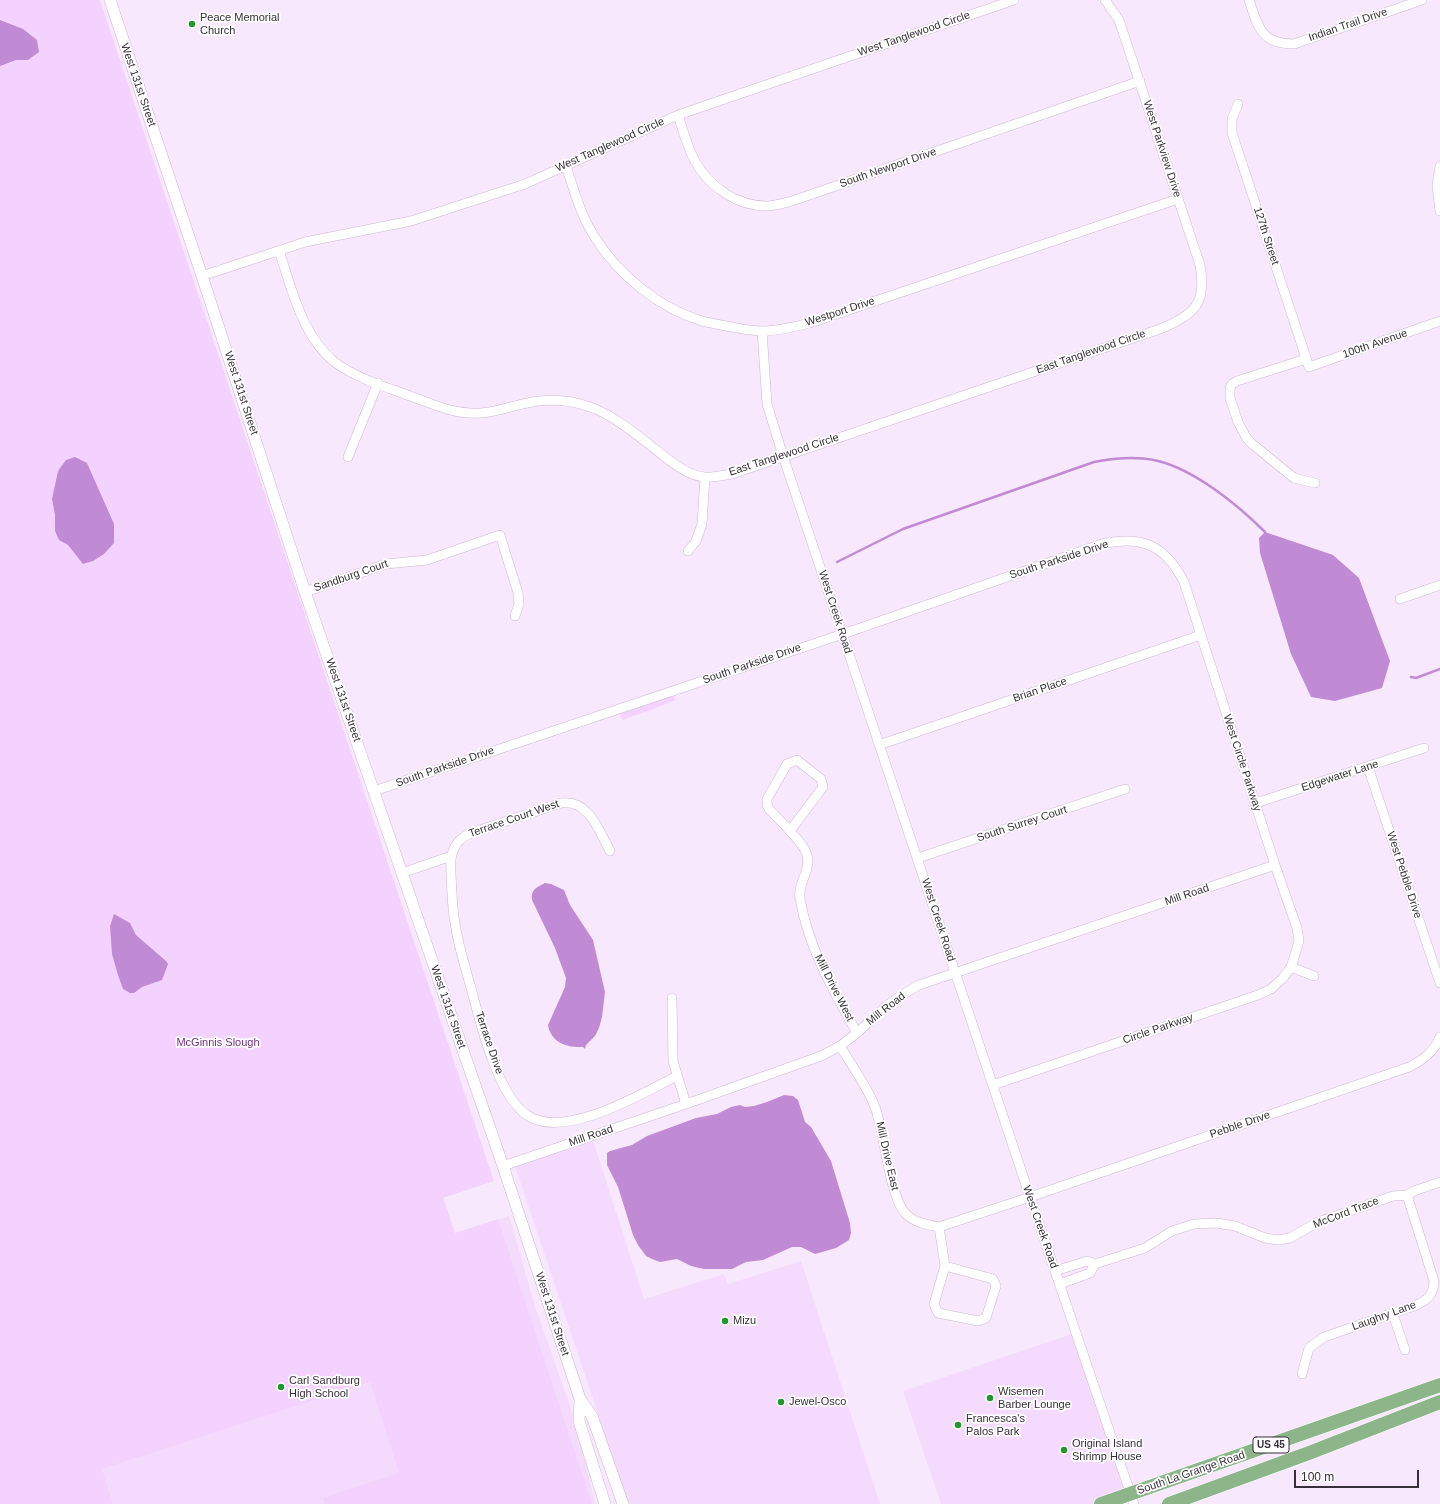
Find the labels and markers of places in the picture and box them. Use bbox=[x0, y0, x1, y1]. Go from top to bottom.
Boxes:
place label: Peace Memorial Church bbox=[200, 11, 279, 37]
marker: Peace Memorial Church bbox=[187, 19, 197, 29]
place label: Mizu bbox=[733, 1314, 756, 1328]
marker: Mizu bbox=[720, 1316, 730, 1326]
place label: Carl Sandburg High School bbox=[289, 1374, 360, 1400]
marker: Carl Sandburg High School bbox=[276, 1382, 286, 1392]
place label: Wisemen Barber Lounge bbox=[998, 1385, 1071, 1411]
marker: Wisemen Barber Lounge bbox=[985, 1393, 995, 1403]
place label: Jewel-Osco bbox=[789, 1395, 846, 1409]
marker: Jewel-Osco bbox=[776, 1397, 786, 1407]
place label: Francesca's Palos Park bbox=[966, 1412, 1025, 1438]
marker: Francesca's Palos Park bbox=[953, 1420, 963, 1430]
place label: Original Island Shrimp House bbox=[1072, 1437, 1142, 1463]
marker: Original Island Shrimp House bbox=[1059, 1445, 1069, 1455]

